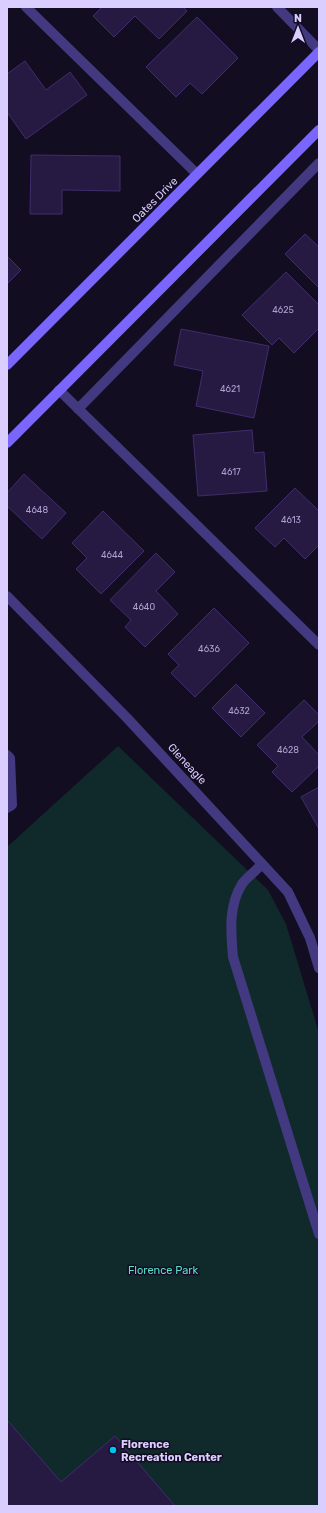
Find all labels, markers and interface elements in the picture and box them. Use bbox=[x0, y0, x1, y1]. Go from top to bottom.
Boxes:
north arrow bbox=[278, 8, 318, 48]
text: N bbox=[294, 12, 302, 25]
street label: Oates Drive bbox=[130, 175, 180, 225]
house number: 4625 bbox=[272, 305, 294, 315]
house number: 4621 bbox=[220, 384, 240, 394]
house number: 4617 bbox=[221, 467, 241, 477]
house number: 4648 bbox=[26, 505, 48, 515]
house number: 4613 bbox=[281, 515, 301, 525]
house number: 4644 bbox=[101, 550, 124, 560]
house number: 4640 bbox=[133, 602, 155, 612]
house number: 4636 bbox=[198, 644, 220, 654]
house number: 4632 bbox=[228, 706, 250, 716]
street label: Gleneagle bbox=[165, 741, 209, 787]
house number: 4628 bbox=[277, 745, 299, 755]
park label: Florence Park bbox=[128, 1264, 198, 1277]
place label: Florence Recreation Center bbox=[121, 1438, 222, 1464]
marker: Florence Recreation Center bbox=[108, 1445, 118, 1455]

